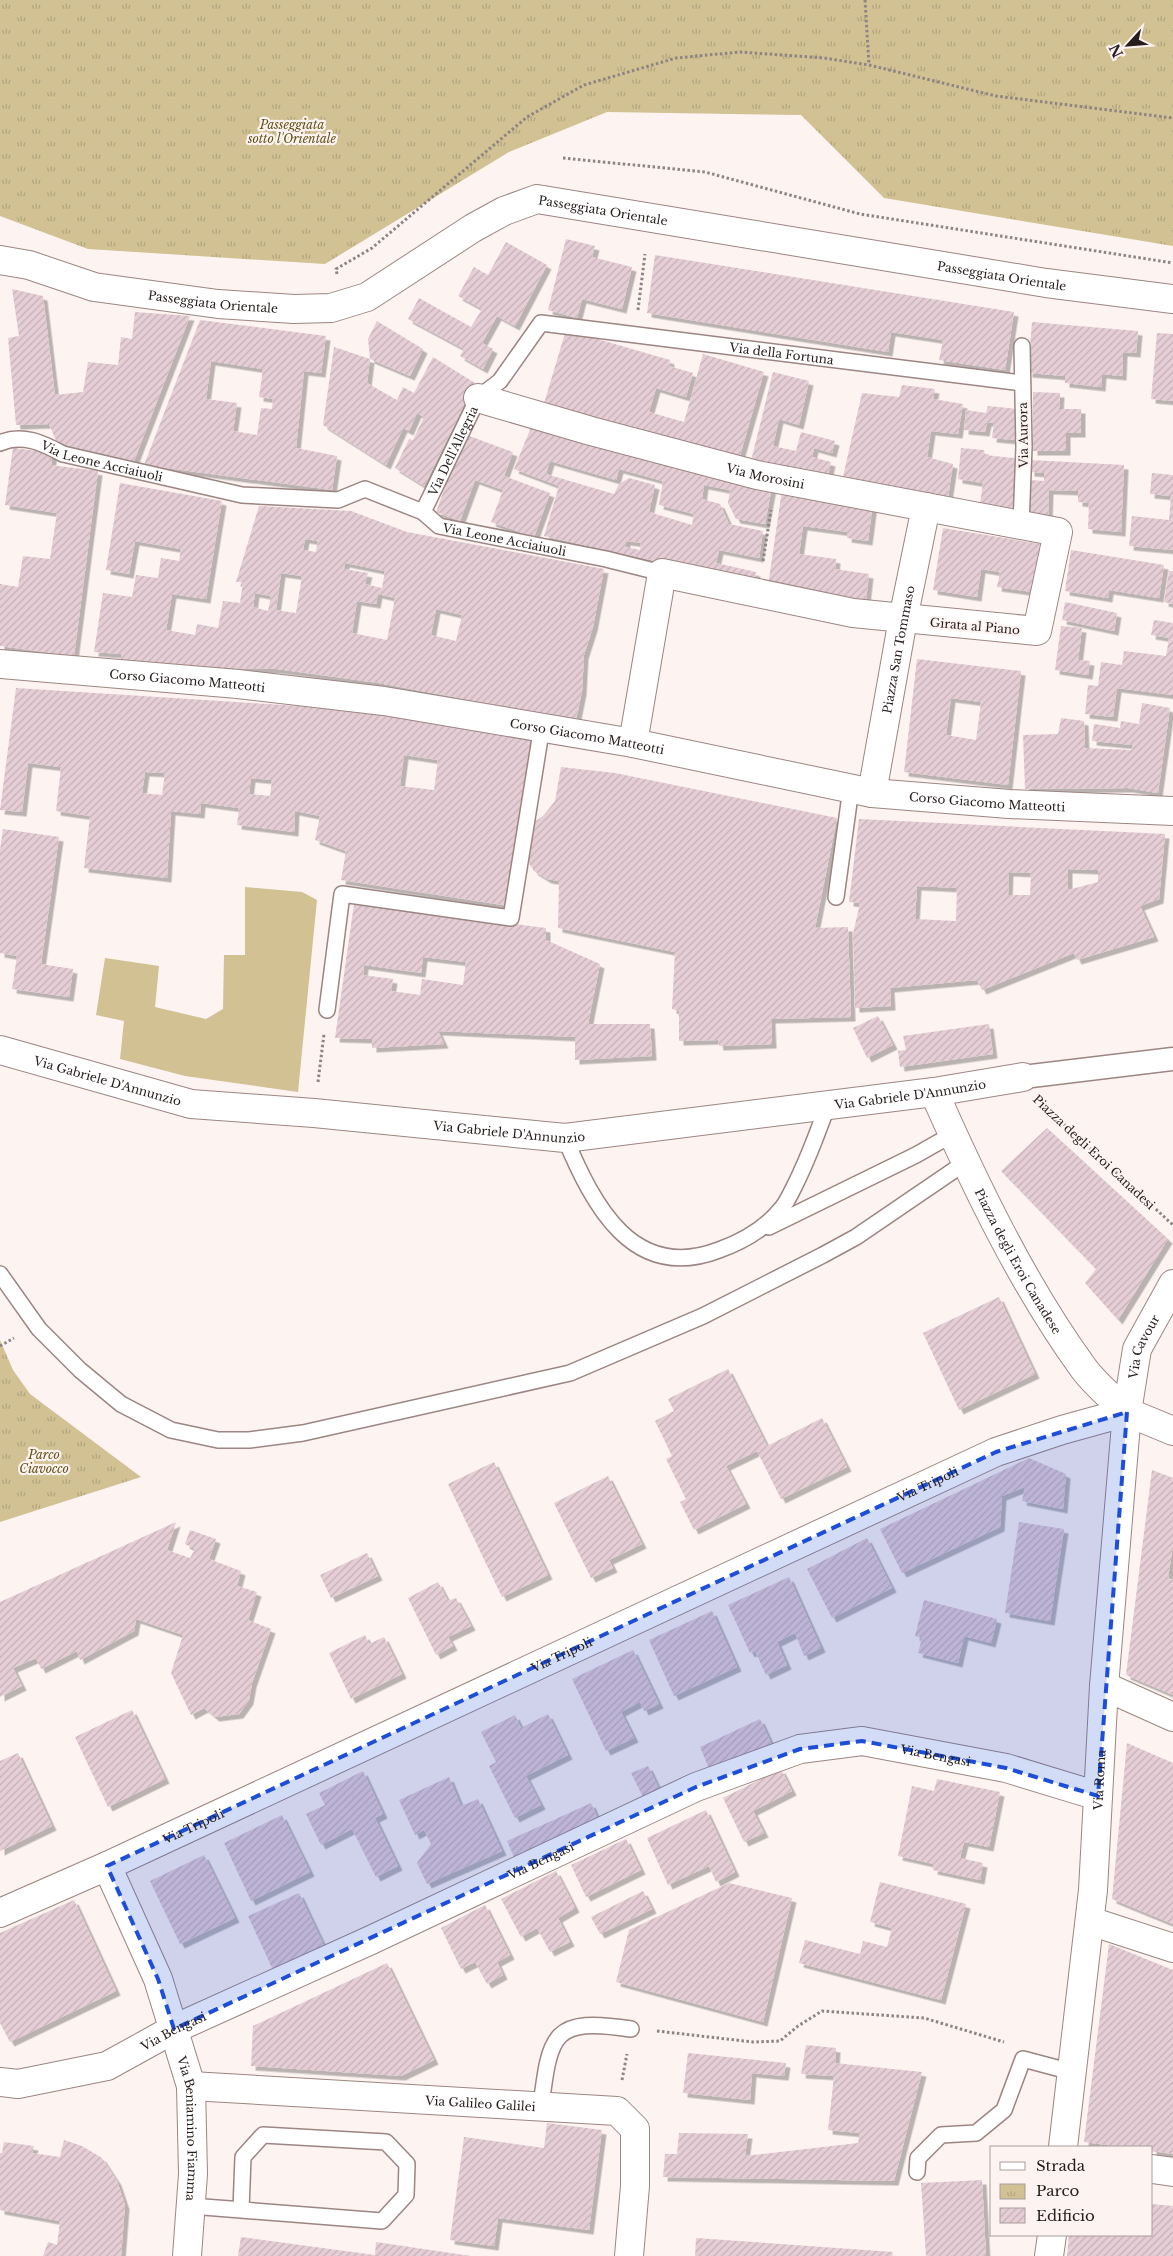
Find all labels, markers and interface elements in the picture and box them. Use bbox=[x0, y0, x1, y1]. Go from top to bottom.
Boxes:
north arrow bbox=[1103, 20, 1153, 70]
text: N bbox=[1105, 41, 1127, 61]
park label: Passeggiata sotto l'Orientale bbox=[247, 117, 337, 146]
street label: Passeggiata Orientale bbox=[537, 192, 669, 228]
street label: Passeggiata Orientale bbox=[936, 258, 1067, 293]
street label: Passeggiata Orientale bbox=[147, 287, 279, 315]
street label: Via della Fortuna bbox=[728, 339, 835, 367]
street label: Via Aurora bbox=[1015, 402, 1031, 469]
street label: Via Dell'Allegria bbox=[424, 403, 481, 499]
street label: Via Leone Acciaiuoli bbox=[38, 436, 164, 484]
street label: Via Morosini bbox=[724, 460, 806, 491]
street label: Via Leone Acciaiuoli bbox=[440, 519, 568, 559]
street label: Piazza San Tommaso bbox=[879, 584, 917, 715]
street label: Girata al Piano bbox=[929, 615, 1021, 637]
street label: Corso Giacomo Matteotti bbox=[109, 666, 266, 695]
street label: Corso Giacomo Matteotti bbox=[509, 715, 666, 757]
street label: Corso Giacomo Matteotti bbox=[909, 789, 1066, 814]
street label: Via Gabriele D'Annunzio bbox=[31, 1052, 183, 1108]
street label: Via Gabriele D'Annunzio bbox=[833, 1076, 987, 1112]
street label: Piazza degli Eroi Canadesi bbox=[1030, 1092, 1158, 1212]
street label: Via Gabriele D'Annunzio bbox=[432, 1117, 586, 1146]
street label: Piazza degli Eroi Canadese bbox=[972, 1186, 1065, 1337]
street label: Via Cavour bbox=[1125, 1312, 1162, 1381]
park label: Parco Ciavocco bbox=[19, 1447, 69, 1476]
street label: Via Tripoli bbox=[894, 1463, 960, 1505]
street label: Via Tripoli bbox=[527, 1634, 594, 1676]
street label: Via Bengasi bbox=[898, 1741, 972, 1769]
street label: Via Roma bbox=[1090, 1749, 1108, 1811]
street label: Via Tripoli bbox=[159, 1805, 226, 1847]
street label: Via Bengasi bbox=[504, 1838, 576, 1883]
street label: Via Bengasi bbox=[137, 2008, 208, 2054]
street label: Via Beniamino Fiamma bbox=[174, 2053, 201, 2202]
street label: Via Galileo Galilei bbox=[424, 2092, 536, 2114]
legend bbox=[990, 2146, 1153, 2236]
text: Strada bbox=[1036, 2156, 1086, 2175]
text: Parco bbox=[1036, 2181, 1079, 2200]
text: Edificio bbox=[1036, 2206, 1095, 2225]

